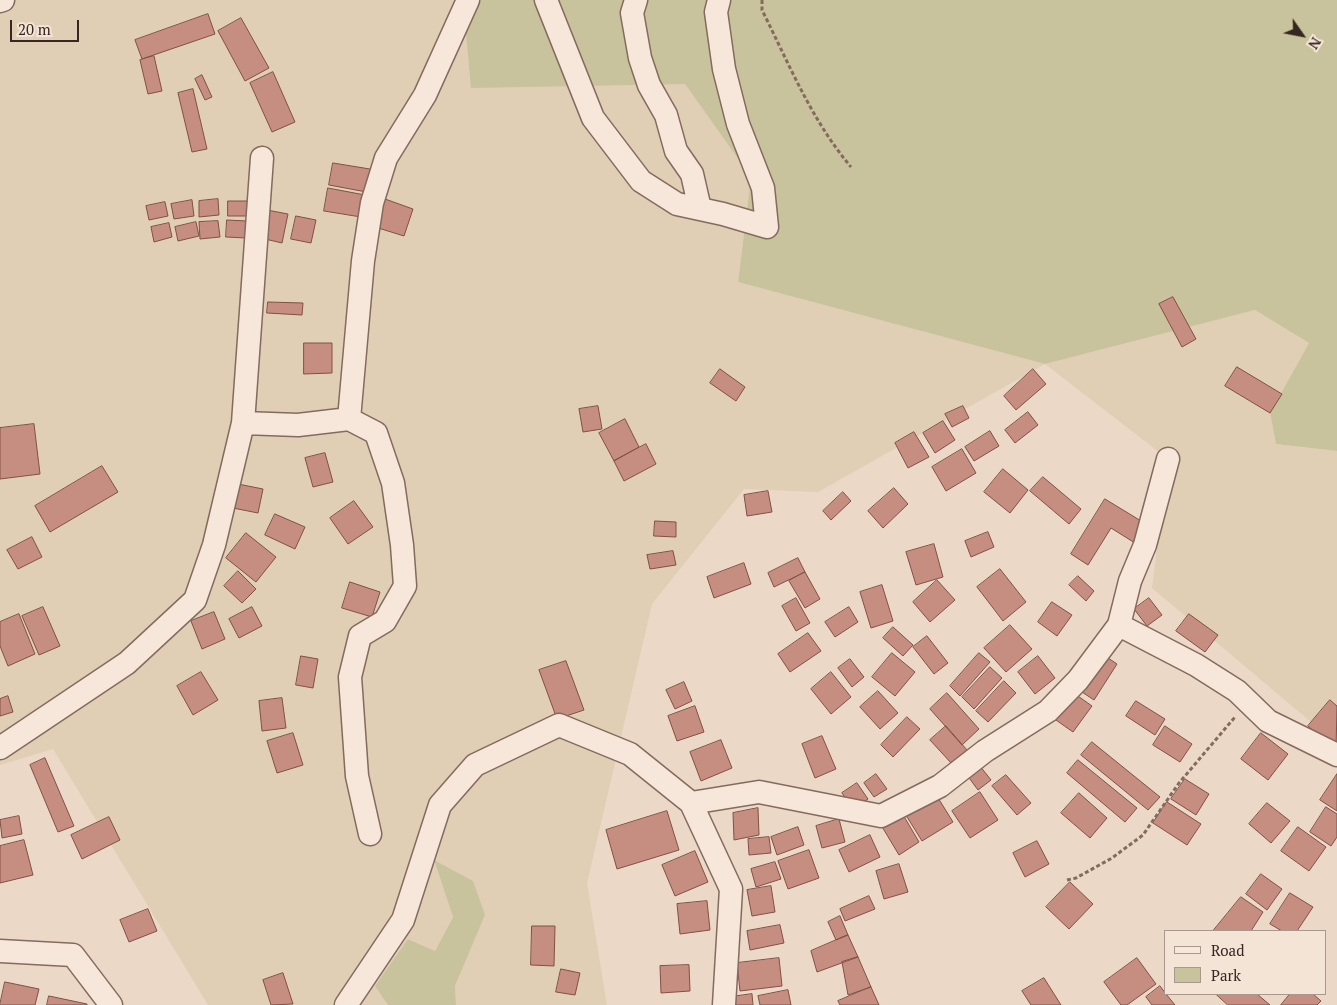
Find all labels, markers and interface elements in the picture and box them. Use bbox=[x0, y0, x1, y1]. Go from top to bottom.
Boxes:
scale bar bbox=[12, 10, 81, 42]
north arrow bbox=[1277, 10, 1327, 60]
text: 20 m bbox=[18, 19, 51, 39]
text: N bbox=[1304, 34, 1326, 53]
legend bbox=[1164, 930, 1327, 995]
text: Road bbox=[1211, 940, 1244, 960]
text: Park bbox=[1211, 965, 1241, 985]

